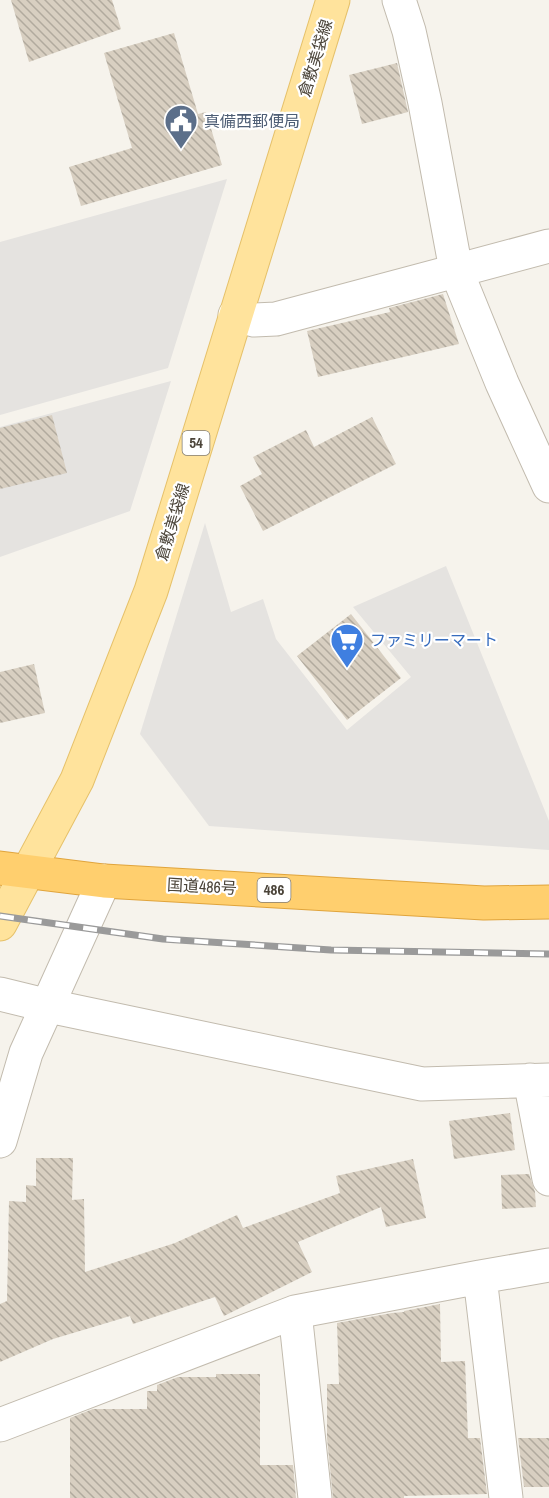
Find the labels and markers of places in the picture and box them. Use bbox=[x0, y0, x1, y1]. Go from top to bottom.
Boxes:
public building icon: 真備西郵便局 bbox=[163, 103, 199, 150]
place label: 真備西郵便局 bbox=[204, 110, 300, 132]
supermarket icon: ファミリーマート bbox=[329, 622, 365, 669]
place label: ファミリーマート bbox=[370, 629, 498, 651]

